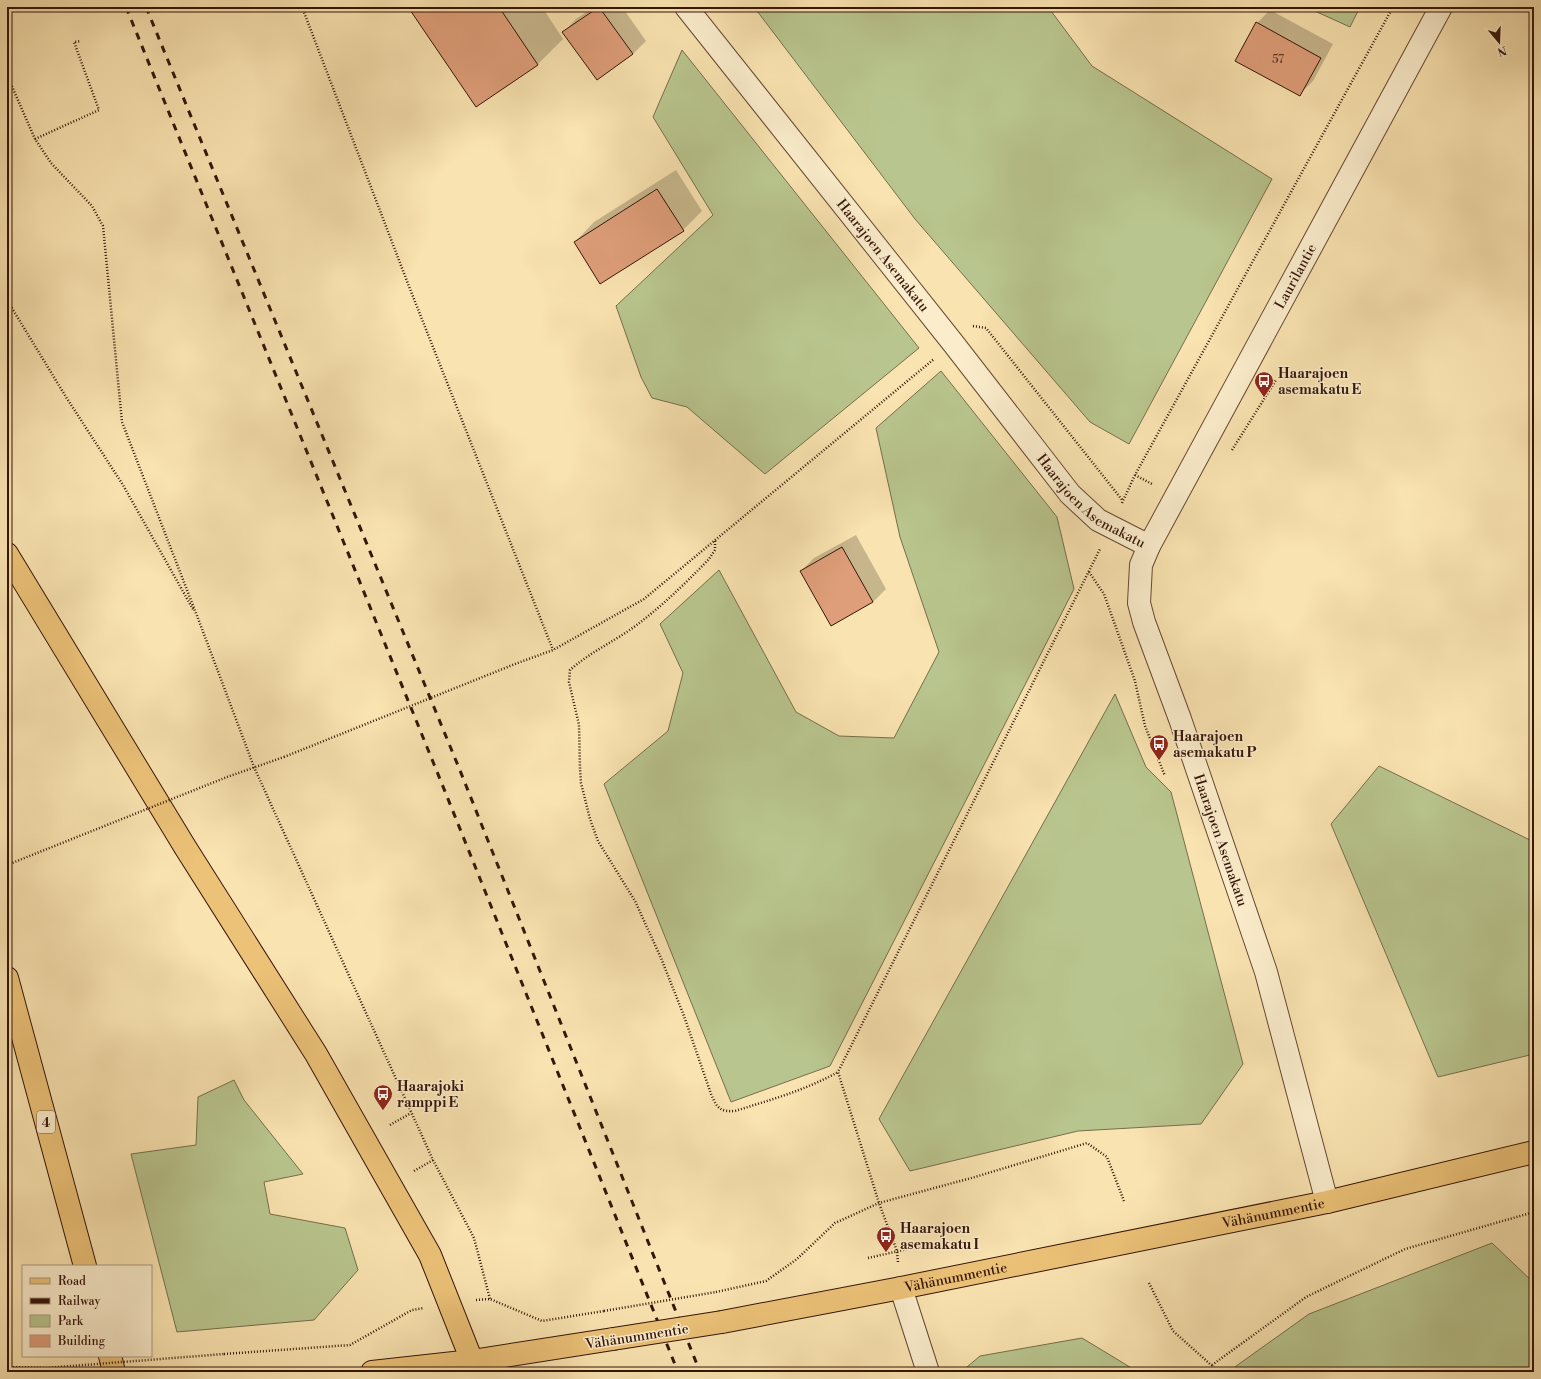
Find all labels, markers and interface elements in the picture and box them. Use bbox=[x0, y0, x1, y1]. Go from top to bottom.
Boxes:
north arrow bbox=[1479, 22, 1519, 62]
text: N bbox=[1495, 42, 1508, 59]
house number: 57 bbox=[1272, 52, 1284, 67]
street label: Haarajoen Asemakatu bbox=[832, 196, 933, 316]
street label: Laurilantie bbox=[1271, 241, 1321, 312]
place label: Haarajoen asemakatu E bbox=[1278, 365, 1362, 399]
bus stop icon: Haarajoen asemakatu E bbox=[1253, 370, 1275, 398]
street label: Haarajoen Asemakatu bbox=[1032, 451, 1148, 553]
place label: Haarajoen asemakatu P bbox=[1173, 728, 1257, 762]
bus stop icon: Haarajoen asemakatu P bbox=[1148, 733, 1170, 761]
street label: Haarajoen Asemakatu bbox=[1189, 772, 1251, 909]
place label: Haarajoki ramppi E bbox=[397, 1078, 465, 1112]
bus stop icon: Haarajoki ramppi E bbox=[372, 1083, 394, 1111]
road number: 4 bbox=[37, 1111, 55, 1133]
street label: Vähänummentie bbox=[1220, 1195, 1326, 1233]
place label: Haarajoen asemakatu I bbox=[900, 1220, 980, 1254]
bus stop icon: Haarajoen asemakatu I bbox=[875, 1225, 897, 1253]
street label: Vähänummentie bbox=[902, 1259, 1009, 1297]
legend bbox=[22, 1265, 152, 1357]
text: Road bbox=[58, 1274, 86, 1289]
text: Railway bbox=[58, 1294, 100, 1309]
text: Park bbox=[58, 1314, 84, 1329]
street label: Vähänummentie bbox=[583, 1320, 690, 1354]
text: Building bbox=[57, 1334, 106, 1349]

